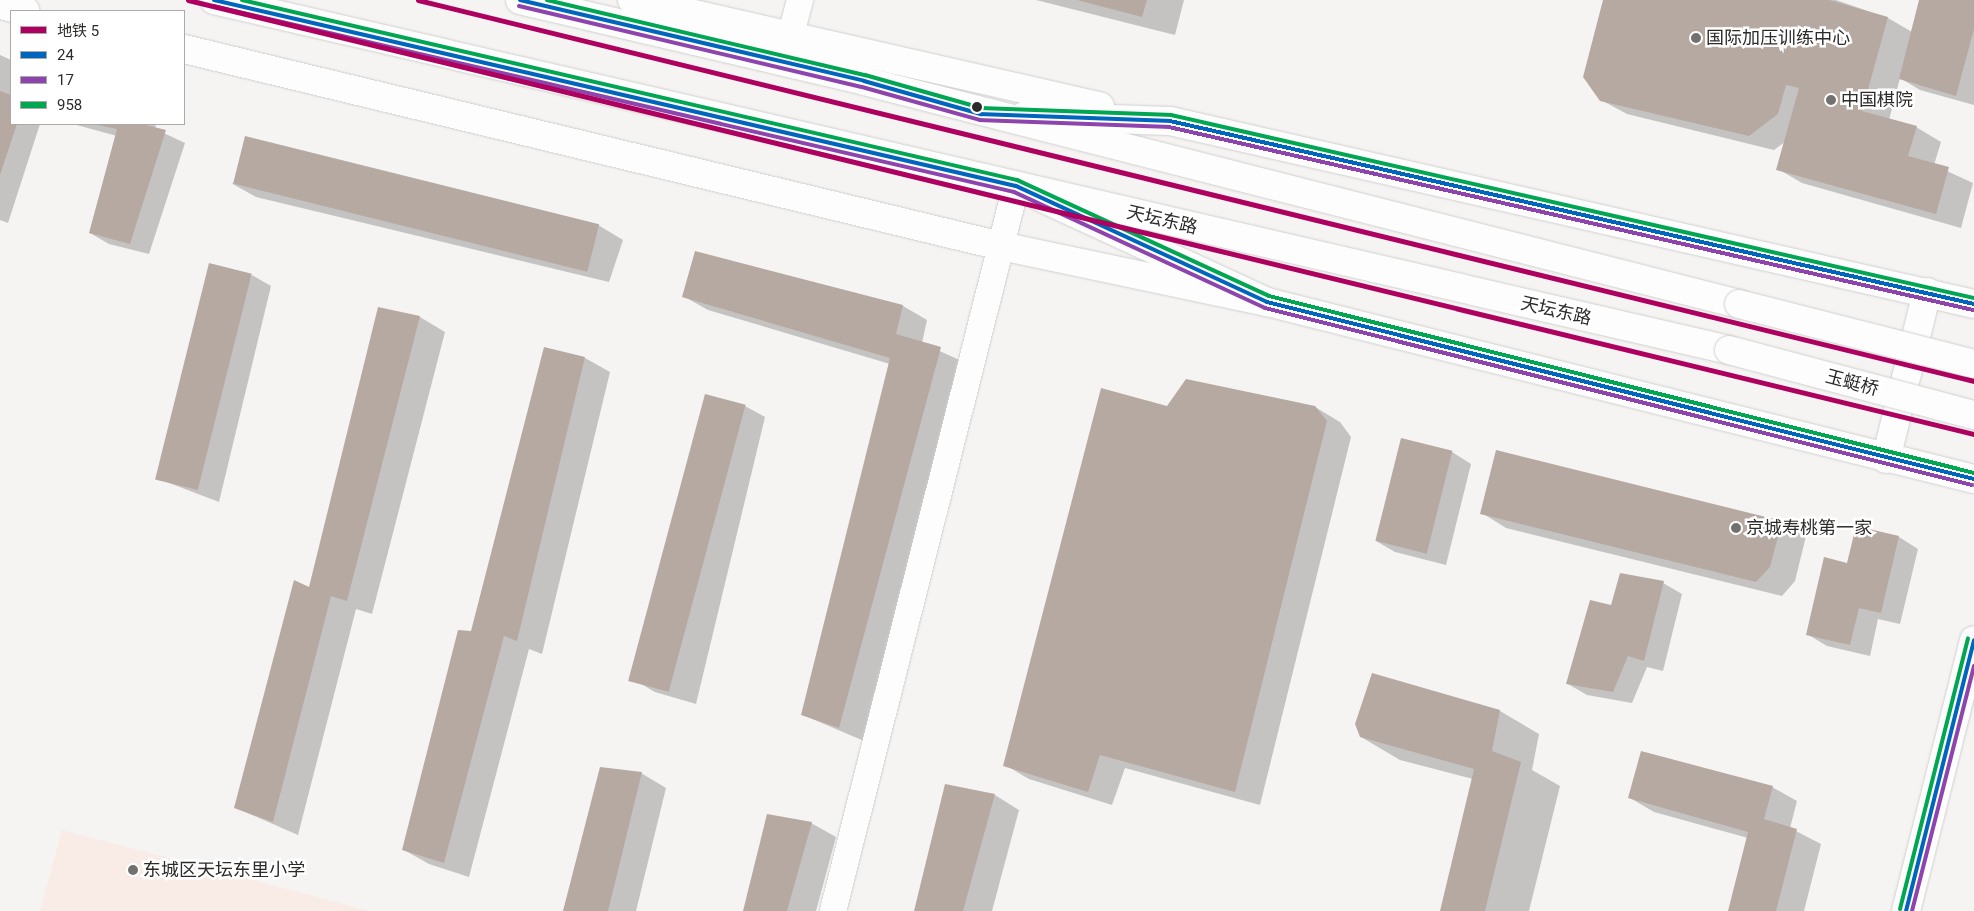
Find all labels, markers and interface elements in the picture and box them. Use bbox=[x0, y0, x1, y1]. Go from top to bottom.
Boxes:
legend bbox=[10, 10, 185, 125]
text: 地铁 5 bbox=[57, 22, 99, 40]
place label: 国际加压训练中心 bbox=[1706, 27, 1850, 49]
marker: 国际加压训练中心 bbox=[1690, 32, 1702, 44]
text: 24 bbox=[57, 46, 74, 64]
text: 17 bbox=[57, 71, 74, 89]
place label: 中国棋院 bbox=[1841, 89, 1913, 111]
marker: 中国棋院 bbox=[1825, 94, 1837, 106]
text: 958 bbox=[57, 96, 82, 114]
unlabelled marker bbox=[972, 102, 982, 112]
street label: 天坛东路 bbox=[1124, 201, 1200, 239]
street label: 天坛东路 bbox=[1518, 292, 1594, 330]
street label: 玉蜓桥 bbox=[1823, 366, 1881, 400]
place label: 京城寿桃第一家 bbox=[1746, 517, 1872, 539]
marker: 京城寿桃第一家 bbox=[1730, 522, 1742, 534]
place label: 东城区天坛东里小学 bbox=[143, 859, 305, 881]
marker: 东城区天坛东里小学 bbox=[127, 864, 139, 876]

